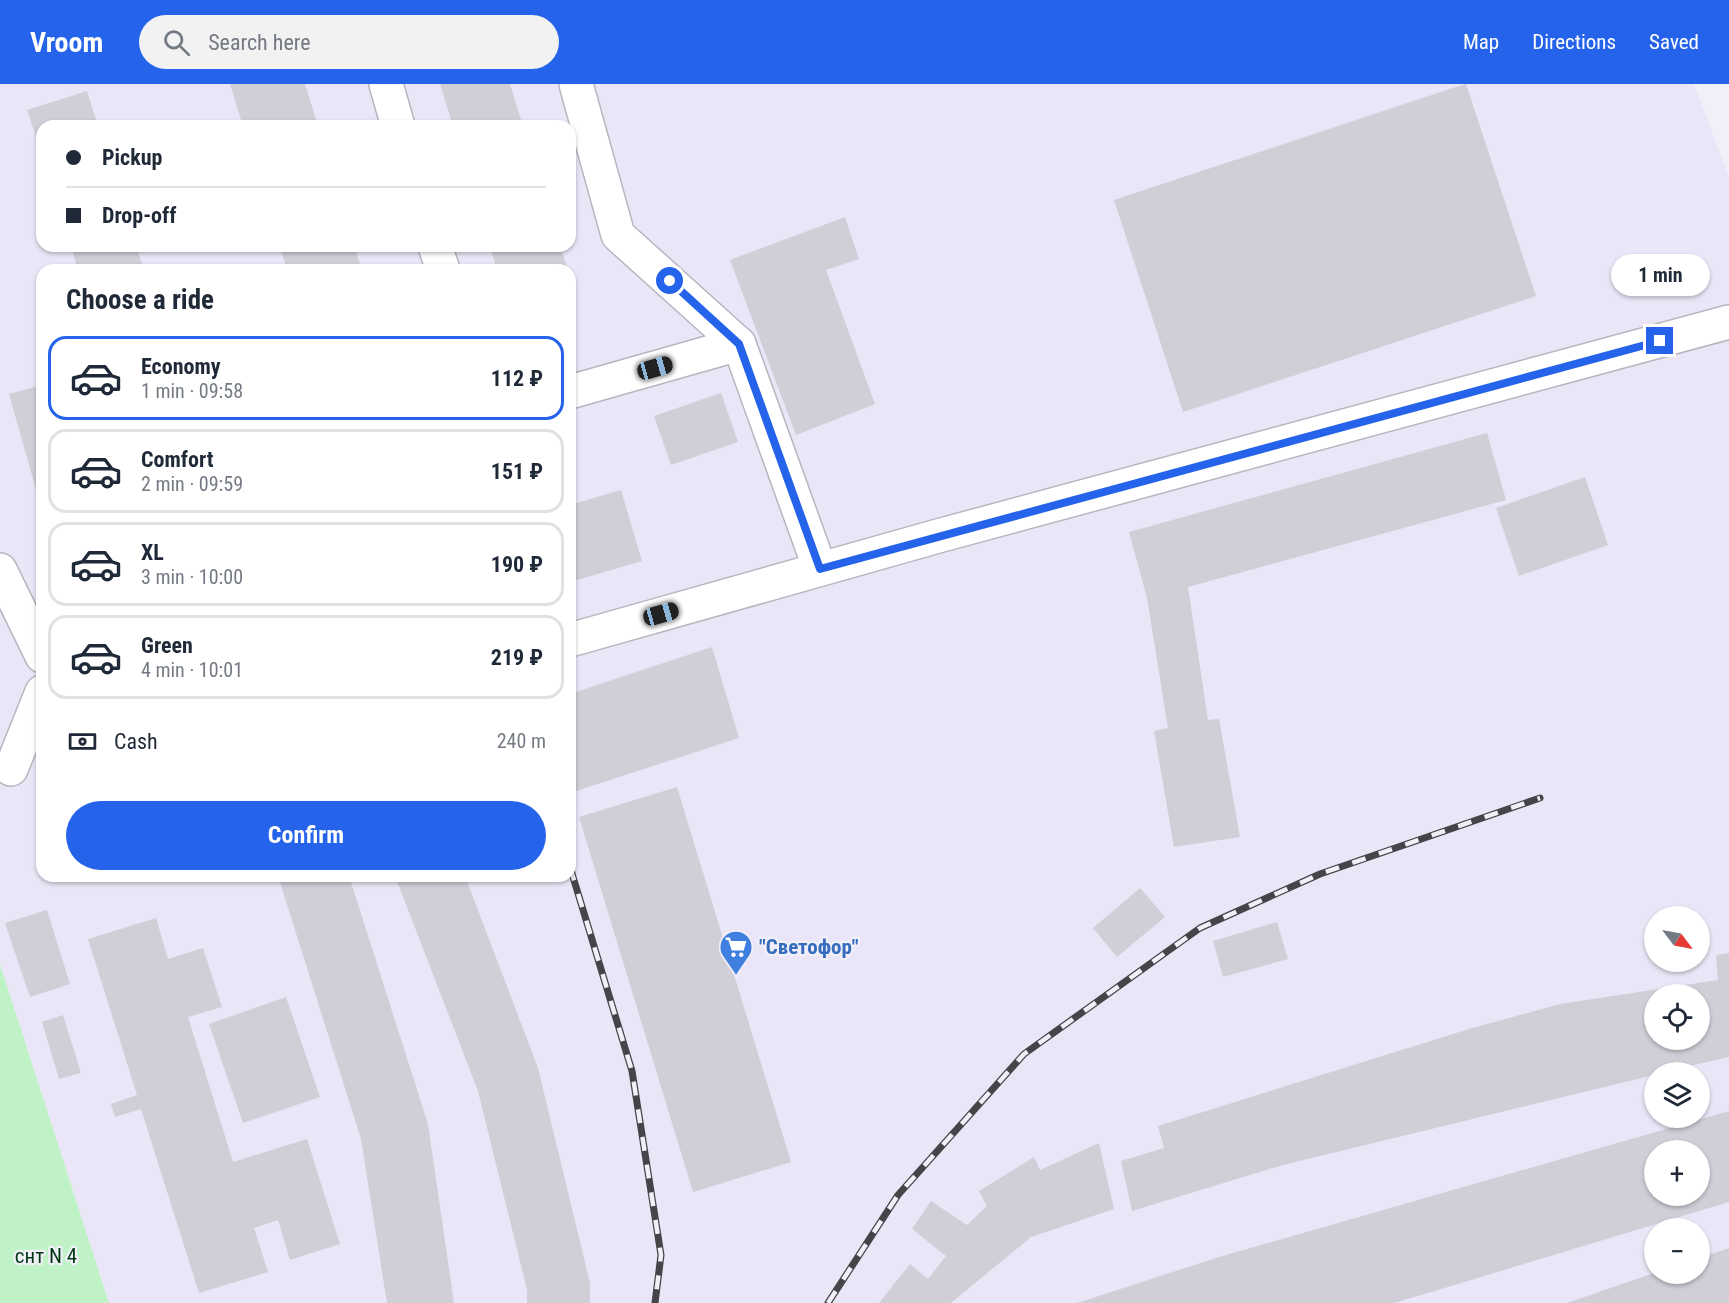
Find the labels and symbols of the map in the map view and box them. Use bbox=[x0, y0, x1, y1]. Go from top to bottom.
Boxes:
callout: 1 min bbox=[1610, 254, 1710, 296]
route start bbox=[656, 267, 683, 294]
route end bbox=[1646, 327, 1673, 354]
car bbox=[635, 354, 675, 382]
car bbox=[641, 600, 681, 628]
north arrow bbox=[1644, 906, 1710, 972]
supermarket icon: "Светофор" bbox=[718, 929, 754, 976]
place label: "Светофор" bbox=[759, 935, 859, 959]
park label: снт N 4 bbox=[15, 1244, 77, 1268]

